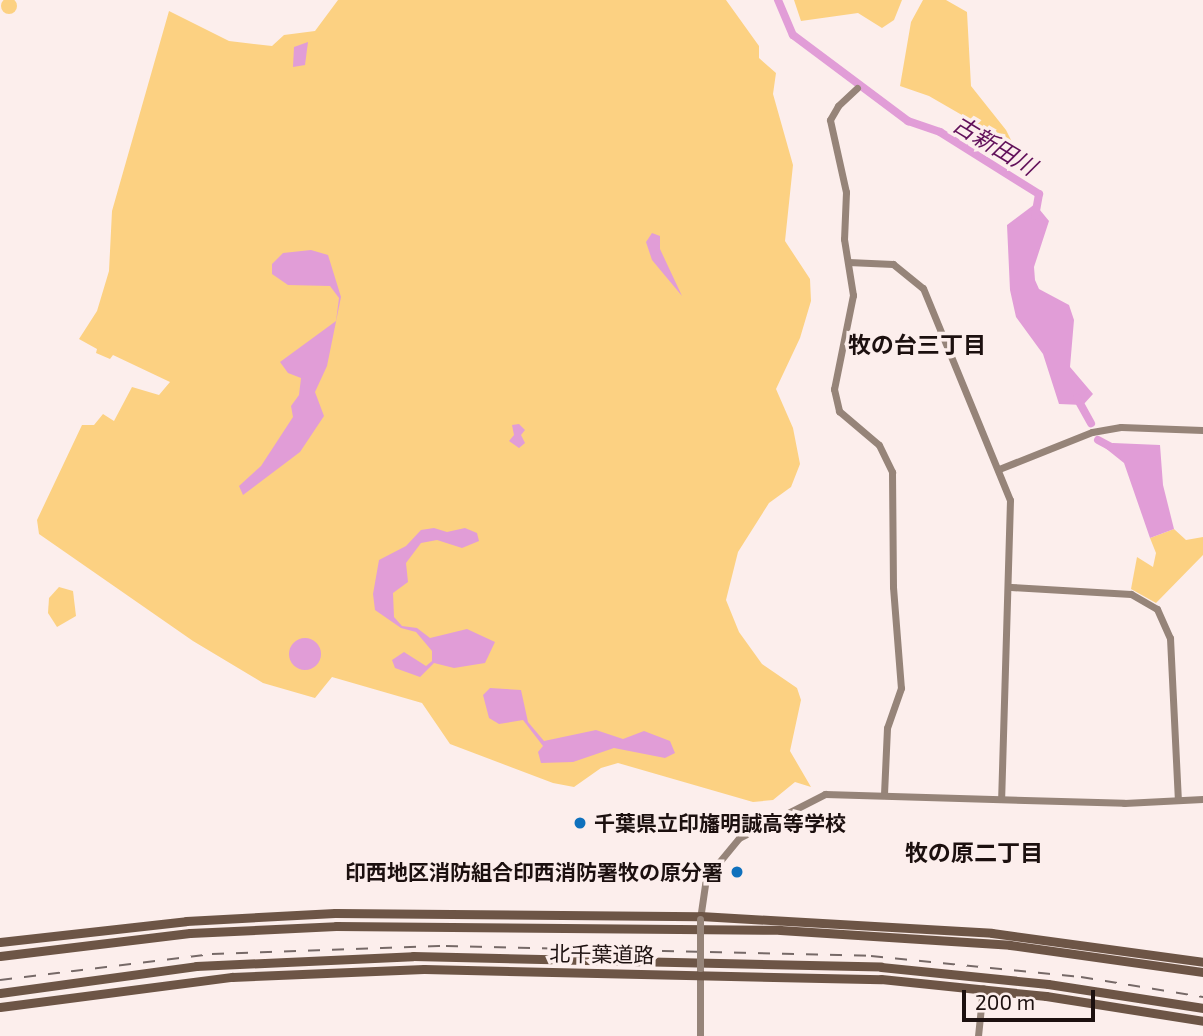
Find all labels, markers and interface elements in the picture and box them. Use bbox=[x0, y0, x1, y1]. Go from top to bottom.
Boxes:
water label: 古新田川 bbox=[948, 109, 1042, 181]
district label: 牧の台三丁目 bbox=[848, 330, 986, 358]
place label: 千葉県立印旛明誠高等学校 bbox=[594, 810, 846, 836]
marker: 千葉県立印旛明誠高等学校 bbox=[572, 815, 588, 831]
district label: 牧の原二丁目 bbox=[905, 838, 1043, 866]
place label: 印西地区消防組合印西消防署牧の原分署 bbox=[345, 859, 723, 885]
marker: 印西地区消防組合印西消防署牧の原分署 bbox=[729, 864, 745, 880]
street label: 北千葉道路 bbox=[549, 940, 655, 968]
scale bar bbox=[965, 976, 1098, 1020]
text: 200 m bbox=[975, 989, 1035, 1014]

